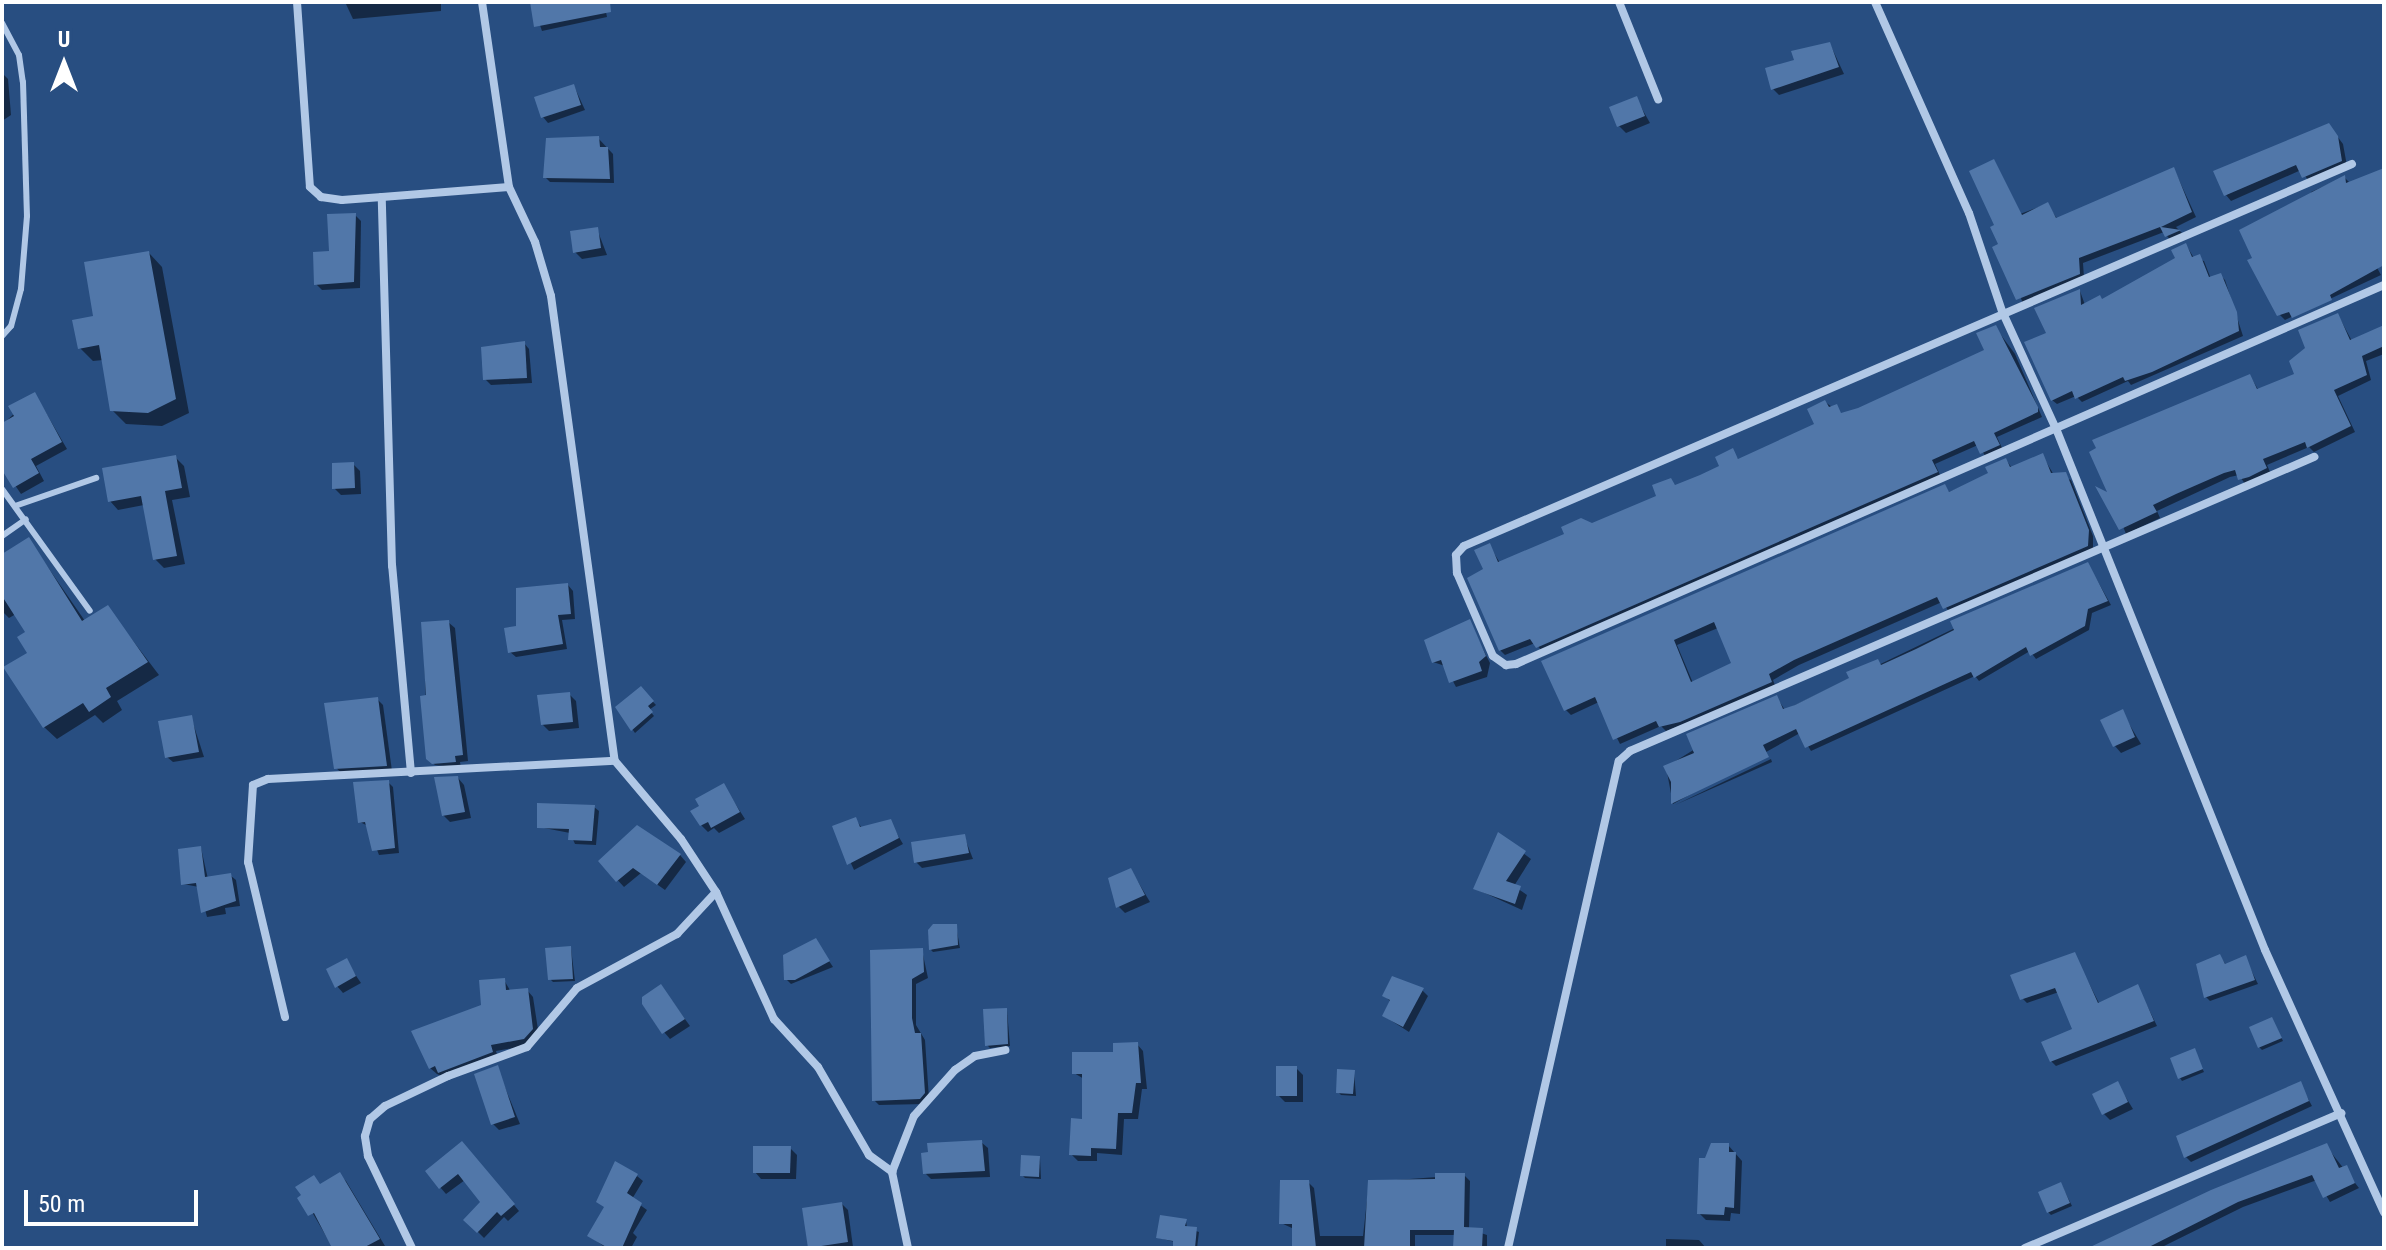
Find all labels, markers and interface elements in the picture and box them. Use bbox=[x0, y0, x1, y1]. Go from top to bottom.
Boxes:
north arrow bbox=[24, 24, 104, 104]
text: U bbox=[58, 27, 70, 52]
scale bar bbox=[28, 1174, 202, 1224]
text: 50 m bbox=[38, 1190, 85, 1218]

